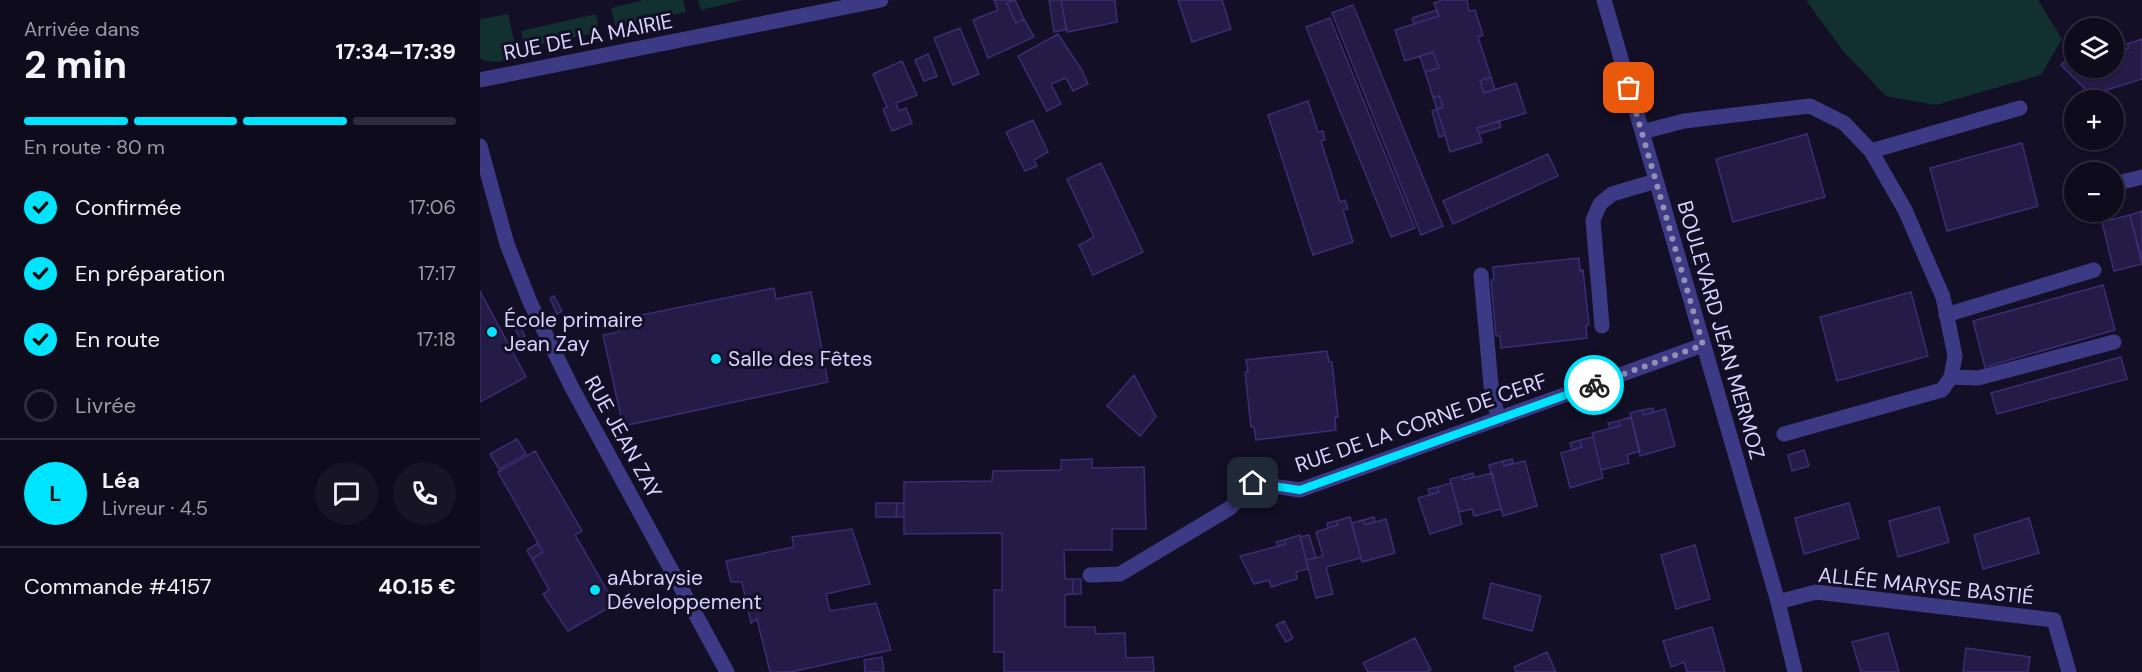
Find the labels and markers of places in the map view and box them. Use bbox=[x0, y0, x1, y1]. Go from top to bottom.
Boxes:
pin bbox=[1603, 62, 1654, 113]
place label: École primaire Jean Zay bbox=[504, 306, 643, 358]
marker: École primaire Jean Zay bbox=[485, 325, 499, 339]
place label: Salle des Fêtes bbox=[728, 345, 872, 373]
marker: Salle des Fêtes bbox=[709, 352, 723, 366]
pin bbox=[1227, 457, 1278, 508]
place label: aAbraysie Développement bbox=[607, 564, 762, 616]
marker: aAbraysie Développement bbox=[588, 583, 602, 597]

